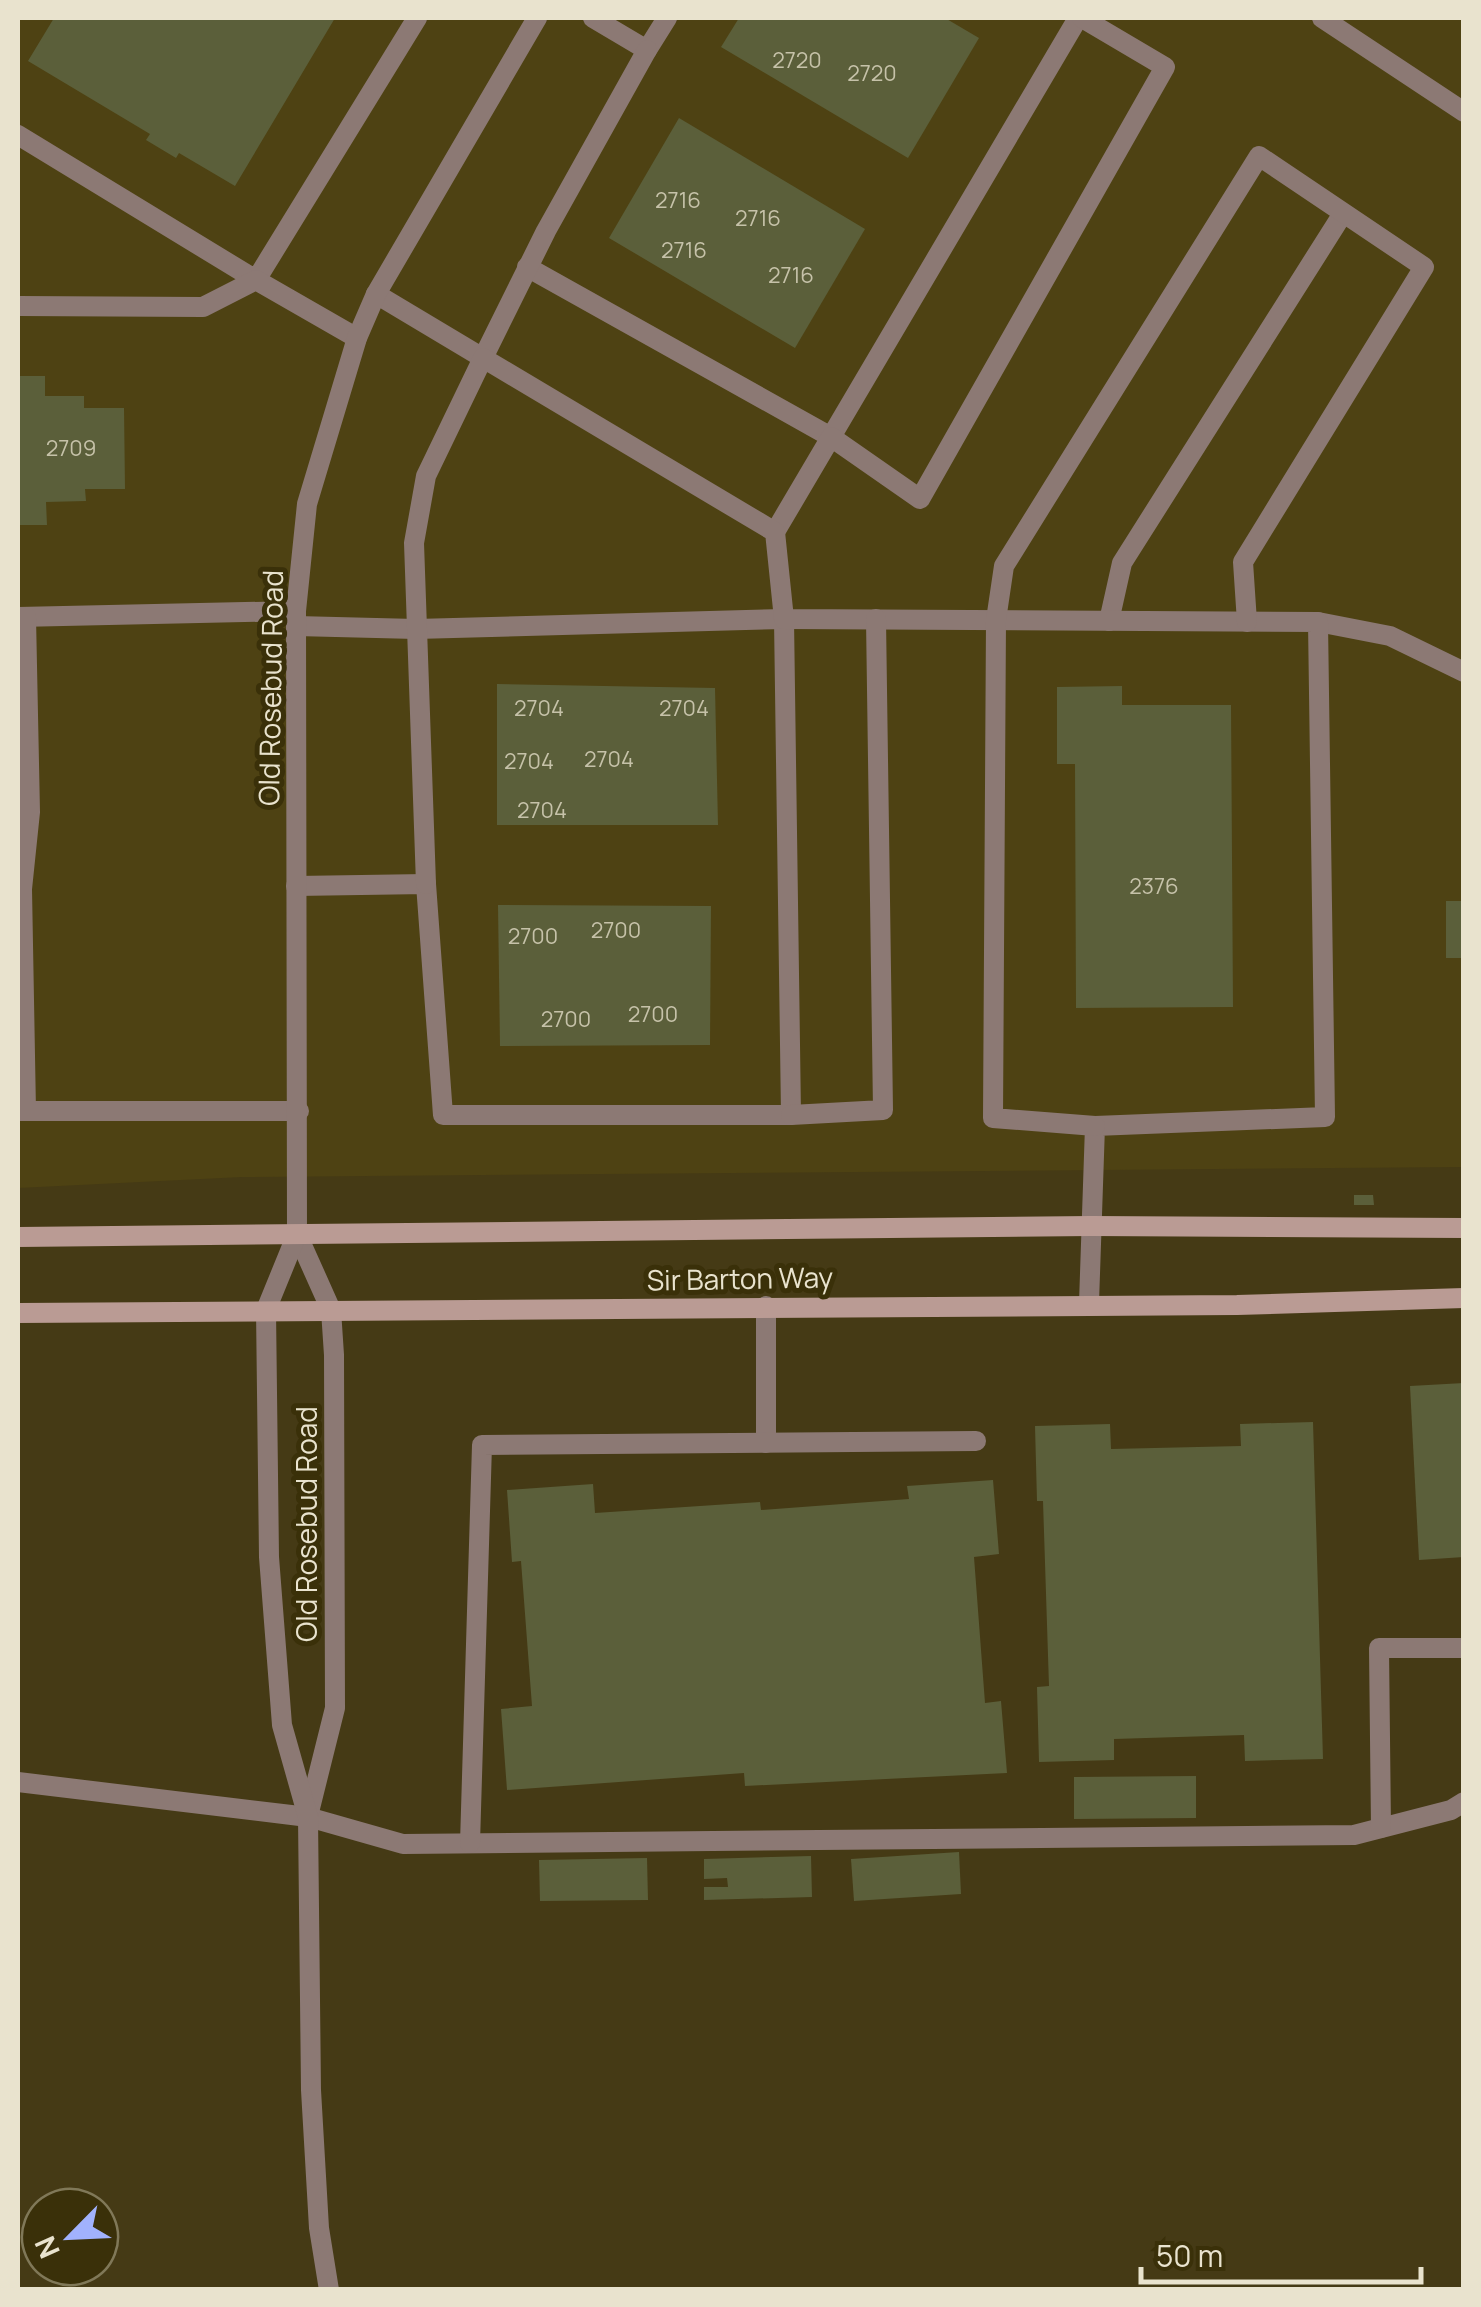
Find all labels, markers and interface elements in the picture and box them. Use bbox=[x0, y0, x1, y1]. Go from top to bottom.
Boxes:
house number: 2720 bbox=[772, 45, 822, 75]
house number: 2720 bbox=[847, 58, 897, 88]
house number: 2716 bbox=[655, 185, 701, 215]
house number: 2716 bbox=[735, 203, 781, 233]
house number: 2716 bbox=[661, 235, 707, 265]
house number: 2716 bbox=[768, 260, 814, 290]
house number: 2709 bbox=[46, 433, 96, 463]
street label: Old Rosebud Road bbox=[249, 570, 291, 806]
house number: 2704 bbox=[514, 693, 564, 723]
house number: 2704 bbox=[659, 693, 709, 723]
house number: 2704 bbox=[584, 744, 634, 774]
house number: 2704 bbox=[504, 746, 554, 776]
house number: 2704 bbox=[517, 795, 567, 825]
house number: 2376 bbox=[1129, 871, 1179, 901]
house number: 2700 bbox=[591, 915, 641, 945]
house number: 2700 bbox=[508, 921, 558, 951]
house number: 2700 bbox=[628, 999, 678, 1029]
house number: 2700 bbox=[541, 1004, 591, 1034]
street label: Sir Barton Way bbox=[647, 1257, 834, 1299]
street label: Old Rosebud Road bbox=[287, 1406, 325, 1642]
north arrow bbox=[20, 2187, 120, 2287]
scale bar bbox=[1141, 2222, 1421, 2284]
text: N bbox=[25, 2231, 68, 2264]
text: 50 m bbox=[1156, 2235, 1223, 2276]

